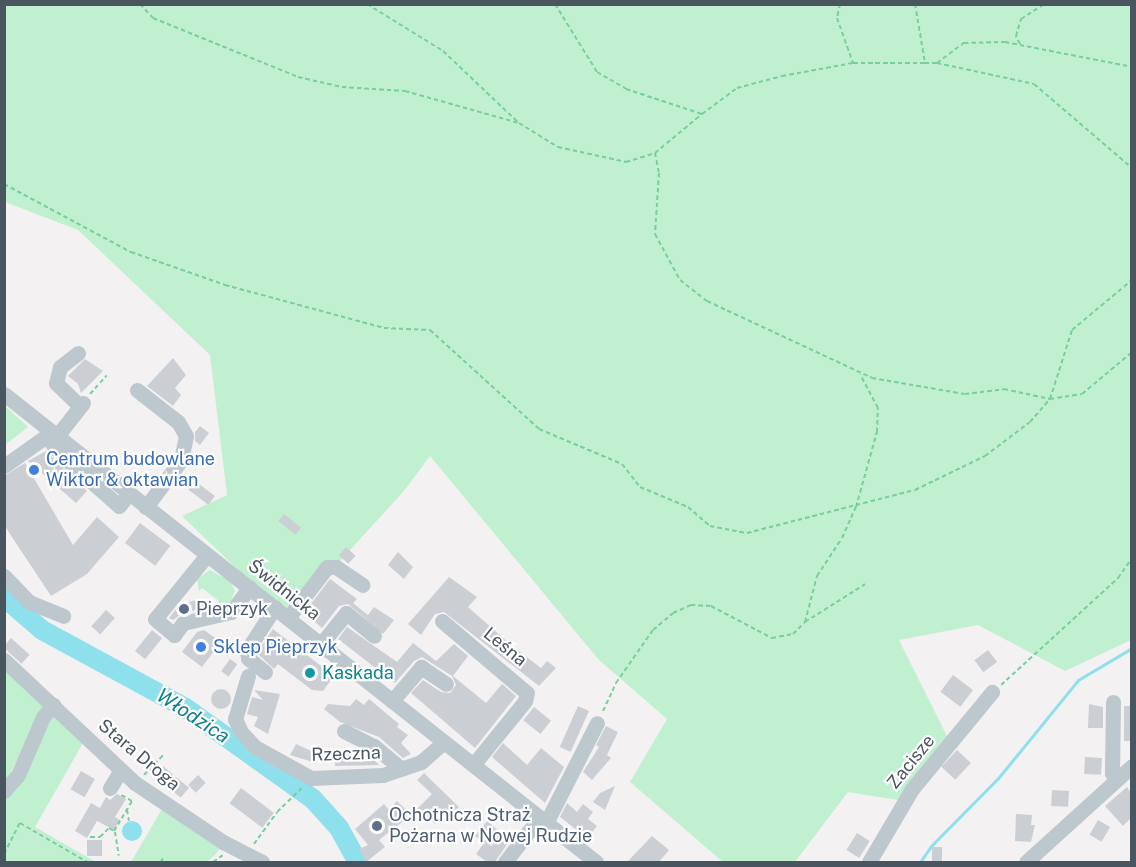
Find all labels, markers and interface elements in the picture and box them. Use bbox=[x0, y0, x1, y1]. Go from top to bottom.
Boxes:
place label: Centrum budowlane Wiktor & oktawian bbox=[46, 449, 215, 492]
marker: Centrum budowlane Wiktor & oktawian bbox=[27, 463, 41, 477]
street label: Świdnicka bbox=[244, 555, 324, 625]
place label: Pieprzyk bbox=[196, 598, 268, 620]
marker: Pieprzyk bbox=[177, 602, 191, 616]
street label: Leśna bbox=[479, 623, 531, 671]
place label: Sklep Pieprzyk bbox=[213, 636, 338, 658]
marker: Sklep Pieprzyk bbox=[194, 640, 208, 654]
place label: Kaskada bbox=[322, 662, 394, 684]
marker: Kaskada bbox=[303, 666, 317, 680]
water label: Włodzica bbox=[152, 683, 234, 749]
street label: Stara Droga bbox=[94, 715, 184, 795]
street label: Zacisze bbox=[883, 731, 939, 793]
street label: Rzeczna bbox=[311, 742, 381, 766]
place label: Ochotnicza Straż Pożarna w Nowej Rudzie bbox=[389, 805, 592, 848]
marker: Ochotnicza Straż Pożarna w Nowej Rudzie bbox=[370, 819, 384, 833]

